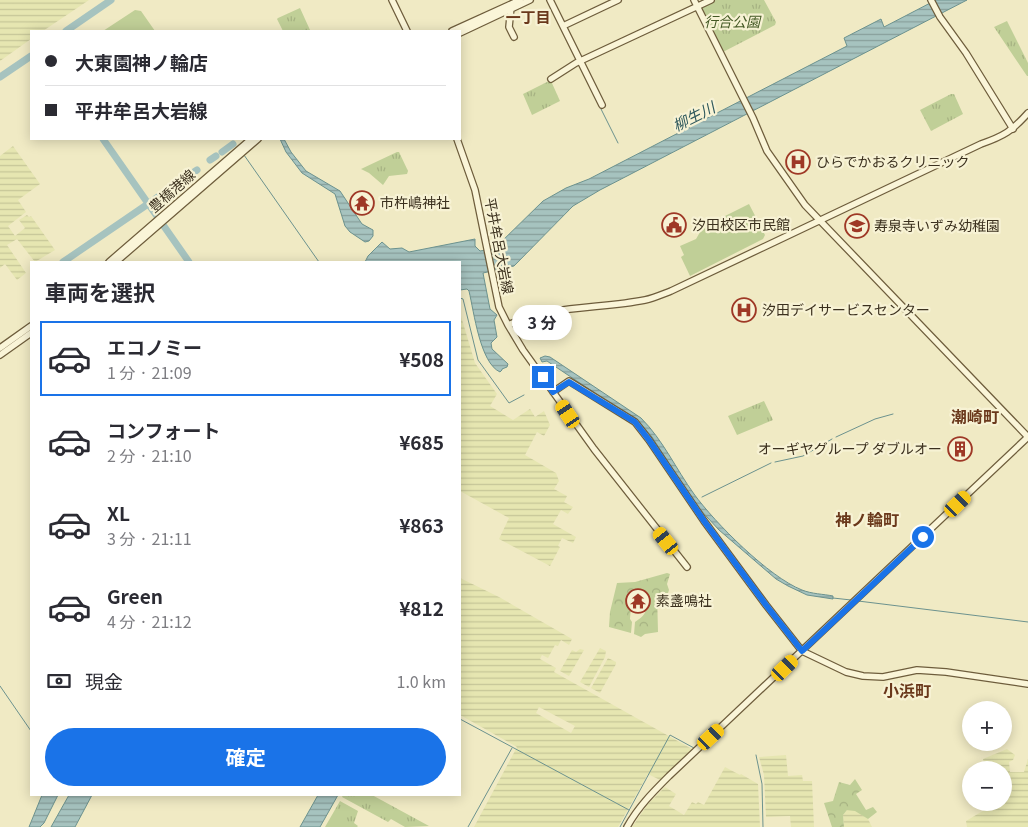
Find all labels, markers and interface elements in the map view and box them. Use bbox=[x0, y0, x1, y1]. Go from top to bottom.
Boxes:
district label: 一丁目 bbox=[505, 6, 551, 27]
park label: 行合公園 bbox=[704, 11, 762, 31]
text: 大東園神ノ輪店 bbox=[75, 48, 208, 75]
water label: 柳生川 bbox=[668, 95, 720, 135]
text: 平井牟呂大岩線 bbox=[75, 96, 208, 123]
hospital icon: ひらでかおるクリニック bbox=[785, 149, 811, 175]
place label: ひらでかおるクリニック bbox=[816, 151, 970, 171]
street label: 豊橋港線 bbox=[144, 164, 199, 216]
temple icon: 市杵嶋神社 bbox=[349, 190, 375, 216]
place label: 市杵嶋神社 bbox=[380, 192, 450, 212]
street label: 平井牟呂大岩線 bbox=[481, 196, 519, 296]
public building icon: 汐田校区市民館 bbox=[661, 212, 687, 238]
school or university icon: 寿泉寺いずみ幼稚園 bbox=[844, 213, 870, 239]
place label: 汐田校区市民館 bbox=[692, 214, 790, 234]
place label: 寿泉寺いずみ幼稚園 bbox=[874, 215, 1000, 235]
text: 車両を選択 bbox=[45, 275, 155, 307]
hospital icon: 汐田デイサービスセンター bbox=[731, 297, 757, 323]
place label: 汐田デイサービスセンター bbox=[762, 299, 930, 319]
callout: 3 分 bbox=[513, 304, 573, 340]
text: 3 分 bbox=[527, 310, 557, 334]
text: エコノミー bbox=[107, 333, 202, 360]
icon: car bbox=[47, 336, 92, 381]
text: ¥508 bbox=[399, 345, 444, 372]
text: 1 分 · 21:09 bbox=[107, 360, 192, 384]
route end bbox=[532, 366, 554, 388]
car bbox=[553, 397, 582, 431]
district label: 潮崎町 bbox=[951, 404, 999, 428]
text: コンフォート bbox=[107, 416, 220, 443]
icon: car bbox=[47, 419, 92, 464]
text: ¥685 bbox=[399, 428, 444, 455]
building icon: オーギヤグループ ダブルオー bbox=[947, 436, 973, 462]
place label: オーギヤグループ ダブルオー bbox=[758, 438, 942, 458]
text: 2 分 · 21:10 bbox=[107, 443, 192, 467]
car bbox=[941, 488, 974, 520]
text: XL bbox=[107, 499, 130, 526]
icon: car bbox=[47, 502, 92, 547]
district label: 神ノ輪町 bbox=[835, 507, 899, 531]
text: ¥863 bbox=[399, 511, 444, 538]
car bbox=[650, 525, 681, 557]
text: 3 分 · 21:11 bbox=[107, 526, 192, 550]
route start bbox=[912, 526, 934, 548]
text: Green bbox=[107, 582, 163, 609]
icon: car bbox=[47, 585, 92, 630]
temple icon: 素盞鳴社 bbox=[625, 588, 651, 614]
place label: 素盞鳴社 bbox=[656, 590, 712, 610]
text: ¥812 bbox=[399, 594, 444, 621]
text: 4 分 · 21:12 bbox=[107, 609, 192, 633]
car bbox=[768, 652, 801, 684]
icon: cash bbox=[45, 667, 73, 695]
text: 現金 bbox=[85, 667, 123, 694]
text: 1.0 km bbox=[397, 669, 446, 693]
district label: 小浜町 bbox=[883, 678, 931, 702]
map controls bbox=[962, 701, 1012, 811]
button: + bbox=[962, 701, 1012, 751]
car bbox=[694, 721, 727, 753]
button: 確定 bbox=[45, 728, 446, 786]
button: − bbox=[962, 761, 1012, 811]

